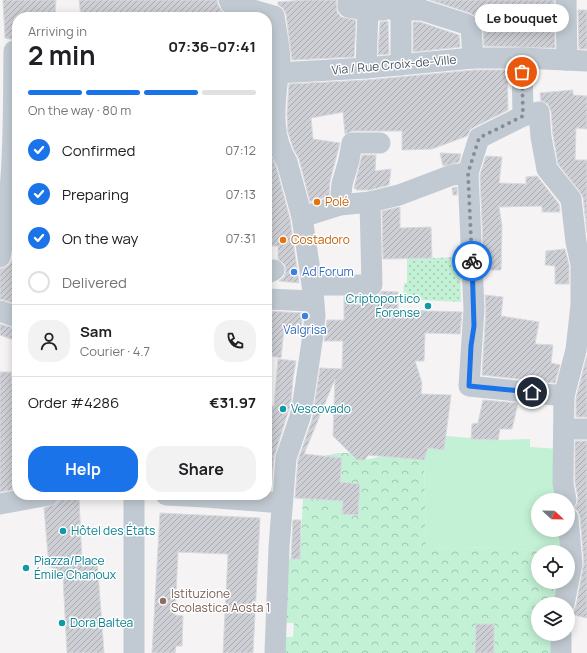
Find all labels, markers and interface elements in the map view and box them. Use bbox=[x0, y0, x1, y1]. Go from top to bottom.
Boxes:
callout: Le bouquet bbox=[475, 4, 569, 32]
text: Le bouquet bbox=[486, 9, 558, 27]
text: Arriving in bbox=[28, 22, 87, 40]
text: 07:36–07:41 bbox=[168, 36, 256, 57]
text: 2 min bbox=[28, 37, 96, 73]
street label: Via / Rue Croix-de-Ville bbox=[331, 51, 457, 78]
pin bbox=[505, 55, 539, 89]
icon: bag bbox=[511, 61, 533, 83]
text: On the way · 80 m bbox=[28, 101, 131, 119]
icon: check bbox=[28, 139, 50, 161]
text: Confirmed bbox=[62, 140, 135, 161]
text: 07:12 bbox=[225, 141, 256, 159]
icon: check bbox=[28, 183, 50, 205]
text: Preparing bbox=[62, 184, 129, 205]
text: 07:13 bbox=[225, 185, 256, 203]
place label: Polé bbox=[325, 193, 349, 210]
marker: Polé bbox=[312, 197, 322, 207]
icon: check bbox=[28, 227, 50, 249]
text: On the way bbox=[62, 228, 138, 249]
text: 07:31 bbox=[225, 229, 256, 247]
place label: Costadoro bbox=[291, 231, 350, 248]
marker: Costadoro bbox=[278, 235, 288, 245]
courier bbox=[452, 241, 492, 281]
icon: bike bbox=[461, 250, 483, 272]
place label: Ad Forum bbox=[302, 263, 354, 280]
marker: Ad Forum bbox=[289, 267, 299, 277]
text: Delivered bbox=[62, 272, 127, 293]
place label: Criptoportico Forense bbox=[346, 290, 420, 321]
marker: Criptoportico Forense bbox=[423, 301, 433, 311]
marker: Valgrisa bbox=[300, 311, 310, 321]
button: person bbox=[28, 320, 70, 362]
button: phone bbox=[214, 320, 256, 362]
text: Sam bbox=[80, 321, 112, 342]
place label: Valgrisa bbox=[283, 321, 327, 338]
text: Courier · 4.7 bbox=[80, 342, 150, 360]
pin bbox=[515, 375, 549, 409]
icon: home bbox=[521, 381, 543, 403]
text: Order #4286 bbox=[28, 392, 119, 413]
text: €31.97 bbox=[209, 392, 256, 413]
place label: Vescovado bbox=[291, 400, 351, 417]
marker: Vescovado bbox=[278, 404, 288, 414]
button: Help bbox=[28, 446, 138, 492]
button: Share bbox=[146, 446, 256, 492]
north arrow bbox=[531, 493, 575, 537]
map controls bbox=[531, 493, 575, 641]
place label: Hôtel des États bbox=[71, 522, 155, 539]
marker: Hôtel des États bbox=[58, 526, 68, 536]
button: locate bbox=[531, 545, 575, 589]
place label: Piazza/Place Émile Chanoux bbox=[34, 552, 117, 583]
marker: Piazza/Place Émile Chanoux bbox=[21, 563, 31, 573]
place label: Istituzione Scolastica Aosta 1 bbox=[171, 585, 271, 616]
marker: Istituzione Scolastica Aosta 1 bbox=[158, 596, 168, 606]
button: layers bbox=[531, 597, 575, 641]
place label: Dora Baltea bbox=[70, 614, 133, 631]
marker: Dora Baltea bbox=[57, 618, 67, 628]

